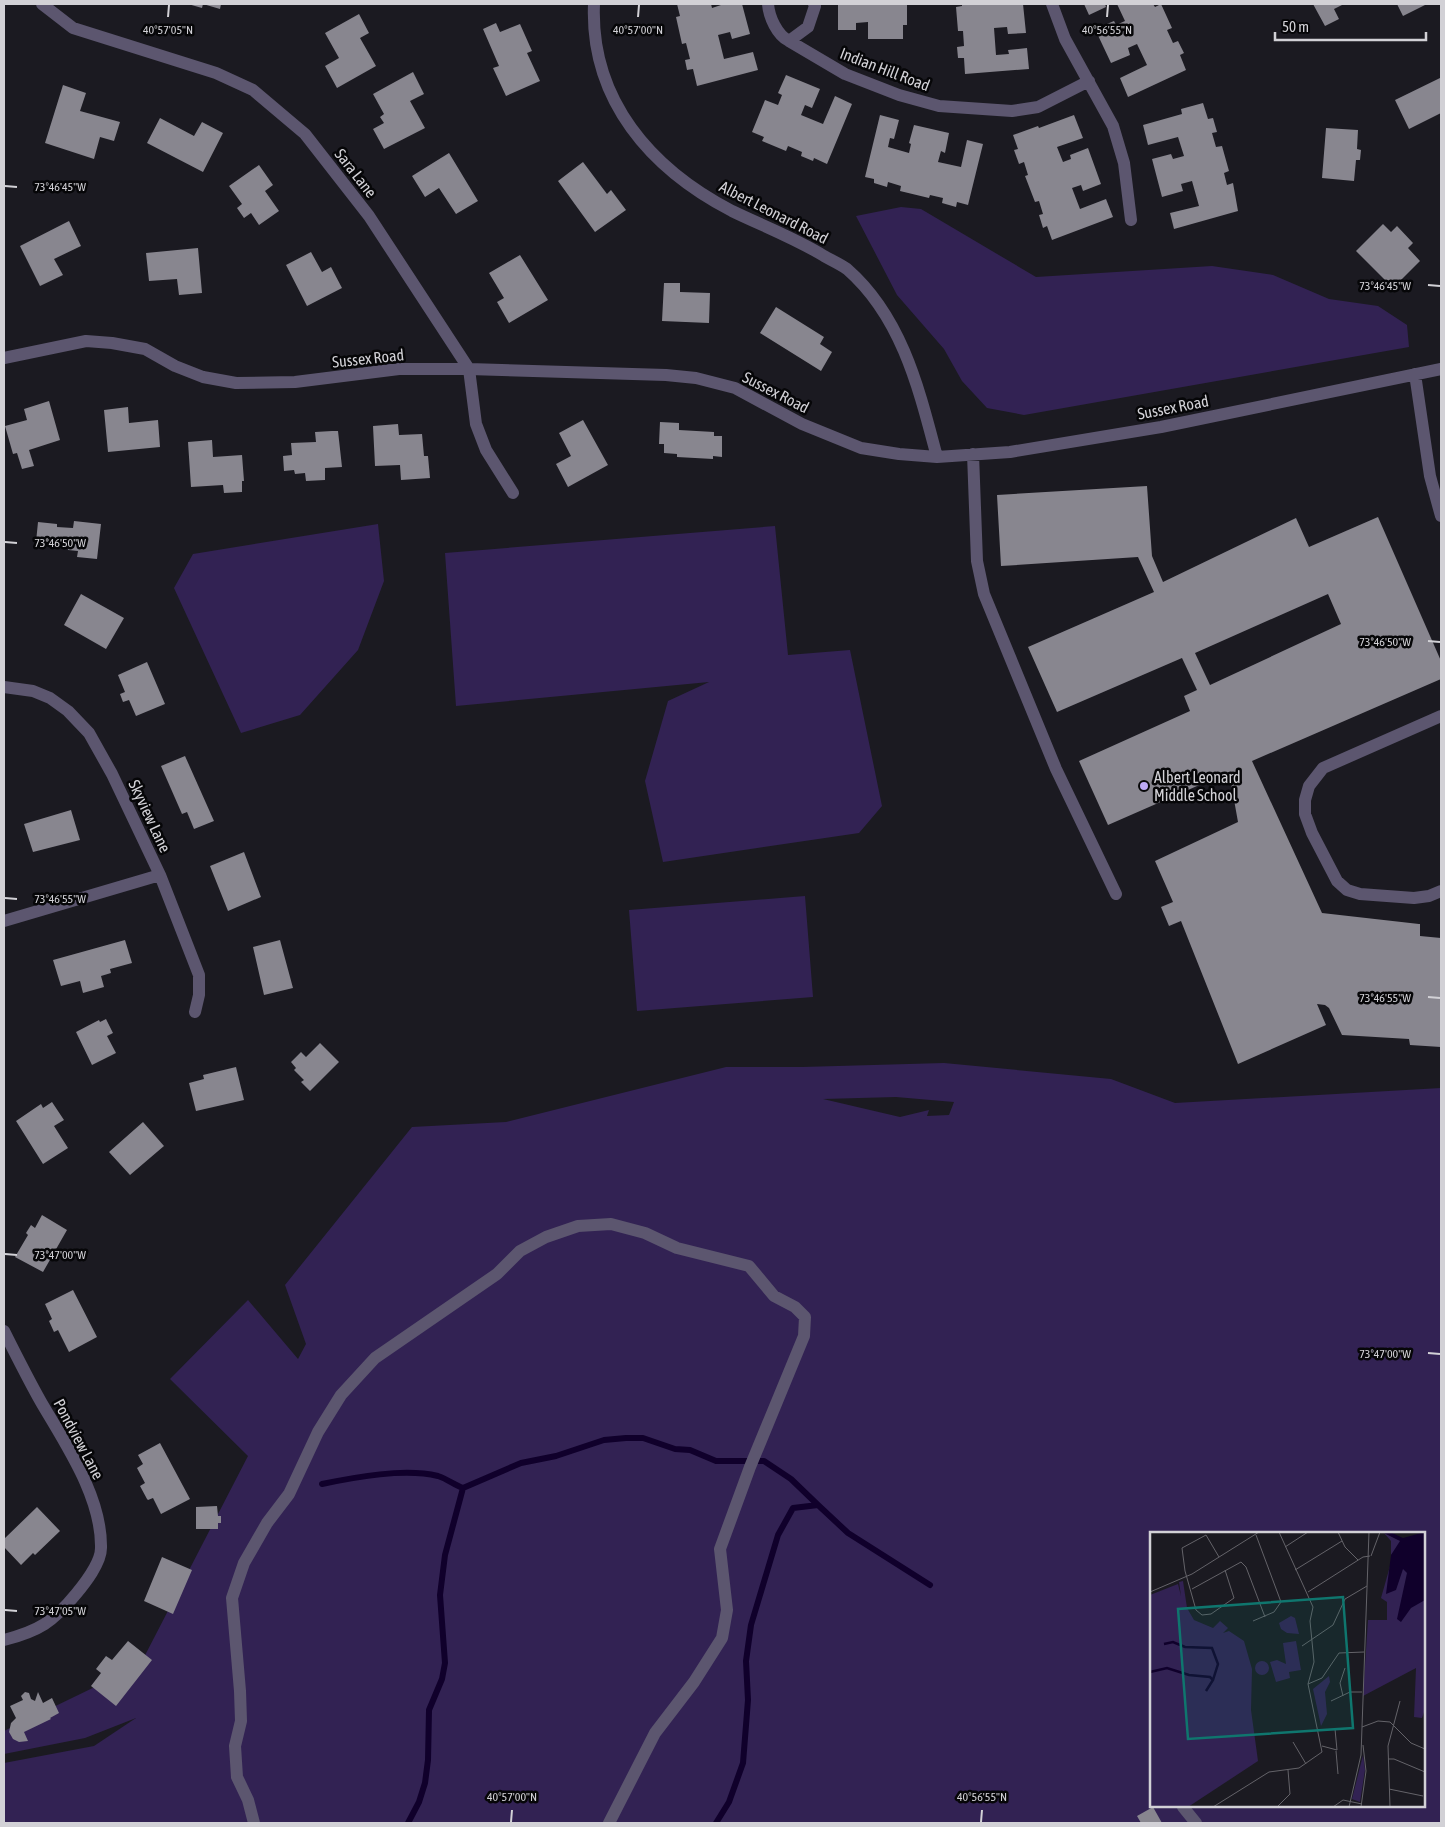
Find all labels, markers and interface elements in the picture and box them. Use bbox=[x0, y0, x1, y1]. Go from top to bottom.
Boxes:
scale bar bbox=[1275, 10, 1426, 42]
text: 50 m bbox=[1282, 18, 1309, 35]
text: 40°57'05"N bbox=[143, 23, 193, 37]
text: 40°57'00"N bbox=[613, 23, 663, 37]
text: 40°56'55"N bbox=[1082, 23, 1132, 37]
street label: Indian Hill Road bbox=[838, 44, 932, 94]
street label: Sara Lane bbox=[331, 145, 381, 201]
street label: Albert Leonard Road bbox=[717, 177, 831, 247]
text: 73°46'45"W bbox=[34, 180, 86, 194]
text: 73°46'45"W bbox=[1359, 279, 1411, 293]
street label: Sussex Road bbox=[331, 345, 405, 371]
street label: Sussex Road bbox=[740, 368, 812, 416]
street label: Sussex Road bbox=[1136, 391, 1210, 423]
text: 73°46'50"W bbox=[34, 536, 86, 550]
text: 73°46'50"W bbox=[1359, 635, 1411, 649]
place label: Albert Leonard Middle School bbox=[1154, 768, 1241, 804]
street label: Skyview Lane bbox=[124, 777, 175, 856]
marker: Albert Leonard Middle School bbox=[1138, 780, 1150, 792]
text: 73°46'55"W bbox=[34, 892, 86, 906]
text: 73°46'55"W bbox=[1359, 991, 1411, 1005]
text: 73°47'00"W bbox=[34, 1248, 86, 1262]
text: 73°47'00"W bbox=[1359, 1347, 1411, 1361]
street label: Pondview Lane bbox=[50, 1396, 108, 1482]
inset map bbox=[1150, 1532, 1425, 1807]
text: 73°47'05"W bbox=[34, 1604, 86, 1618]
text: 40°57'00"N bbox=[487, 1790, 537, 1804]
text: 40°56'55"N bbox=[957, 1790, 1007, 1804]

